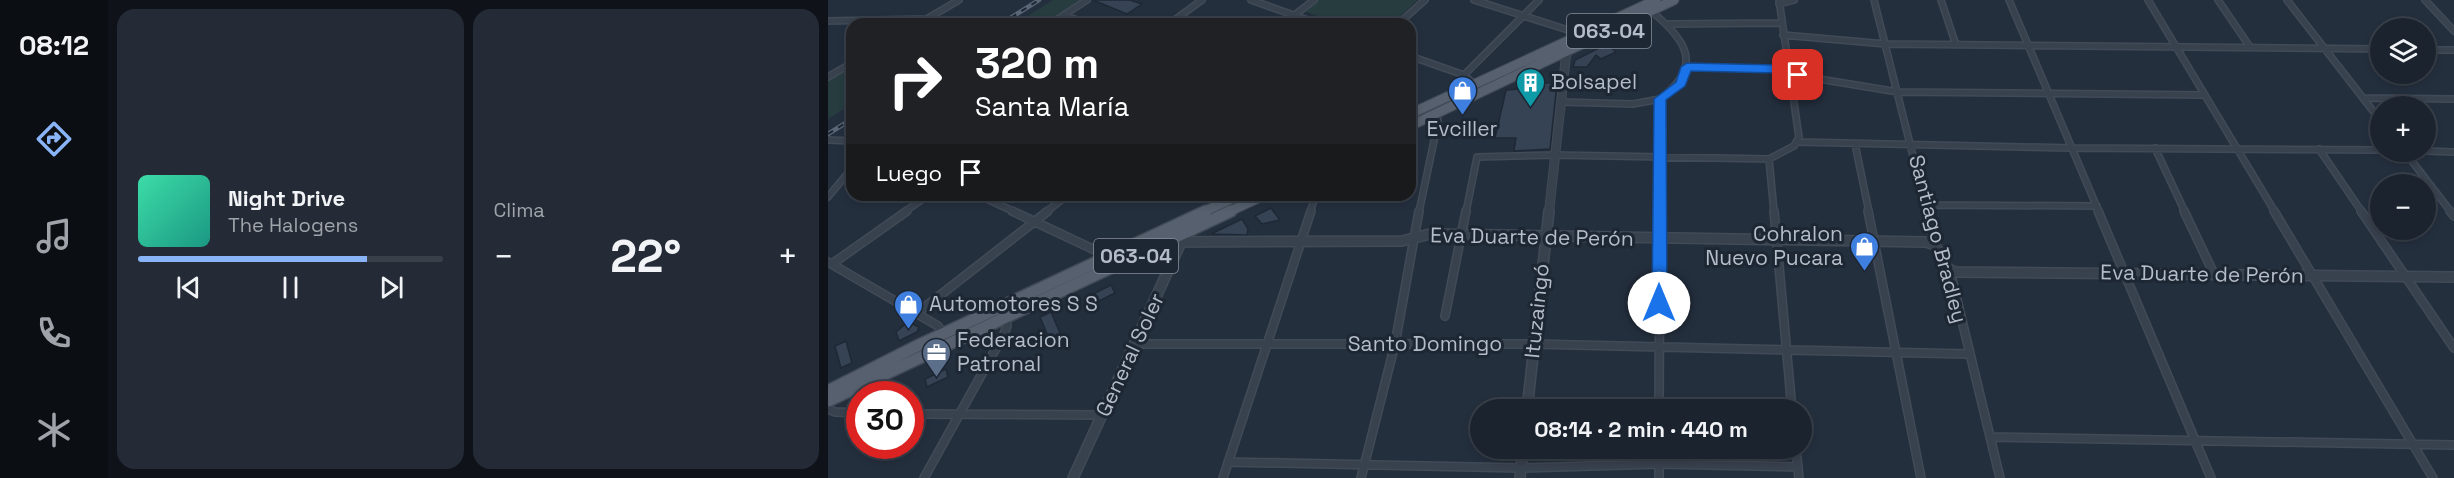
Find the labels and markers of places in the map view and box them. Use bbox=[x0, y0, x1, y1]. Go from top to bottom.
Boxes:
pin bbox=[1772, 49, 1823, 100]
building icon: Bolsapel bbox=[1514, 66, 1546, 108]
place label: Bolsapel bbox=[1551, 68, 1637, 95]
shop icon: Evciller bbox=[1446, 74, 1478, 116]
place label: Evciller bbox=[1426, 115, 1498, 142]
place label: Cohralon Nuevo Pucara bbox=[1705, 220, 1843, 271]
shop icon: Cohralon Nuevo Pucara bbox=[1848, 230, 1880, 272]
shop icon: Automotores S S bbox=[892, 288, 924, 330]
place label: Automotores S S bbox=[929, 290, 1098, 317]
place label: Federacion Patronal bbox=[957, 326, 1070, 377]
office icon: Federacion Patronal bbox=[920, 336, 952, 378]

